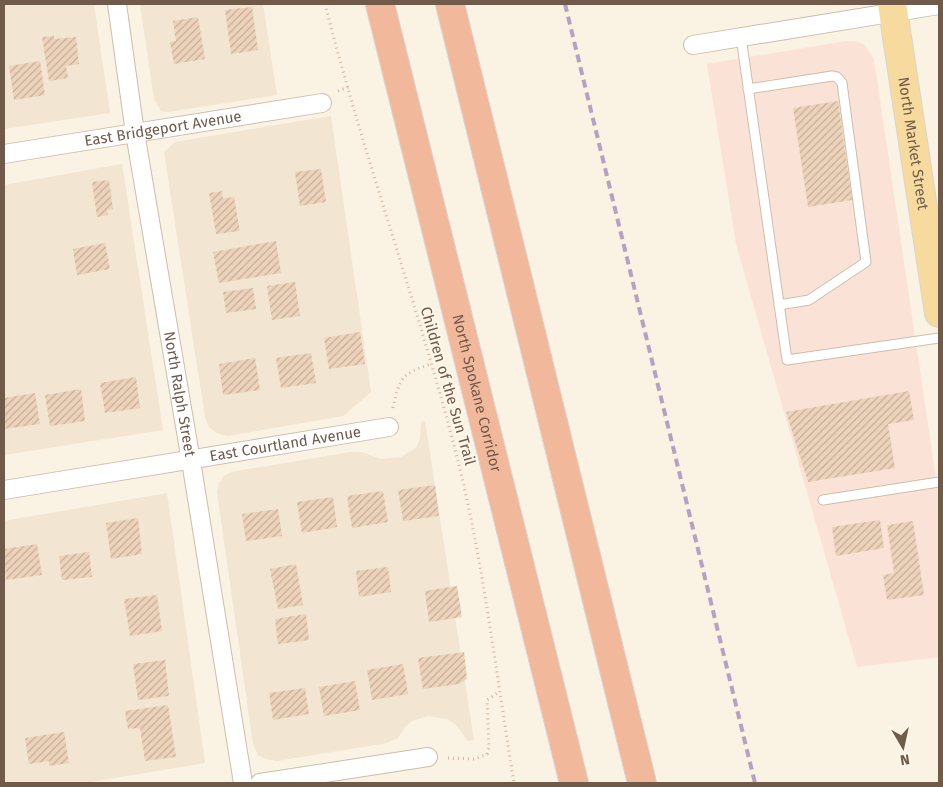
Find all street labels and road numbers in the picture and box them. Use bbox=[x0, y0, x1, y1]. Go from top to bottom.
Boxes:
street label: North Market Street bbox=[894, 76, 932, 212]
street label: East Bridgeport Avenue bbox=[83, 107, 243, 150]
street label: Children of the Sun Trail bbox=[417, 305, 479, 468]
street label: North Spokane Corridor bbox=[449, 312, 505, 474]
street label: North Ralph Street bbox=[160, 330, 199, 459]
street label: East Courtland Avenue bbox=[208, 423, 362, 465]

